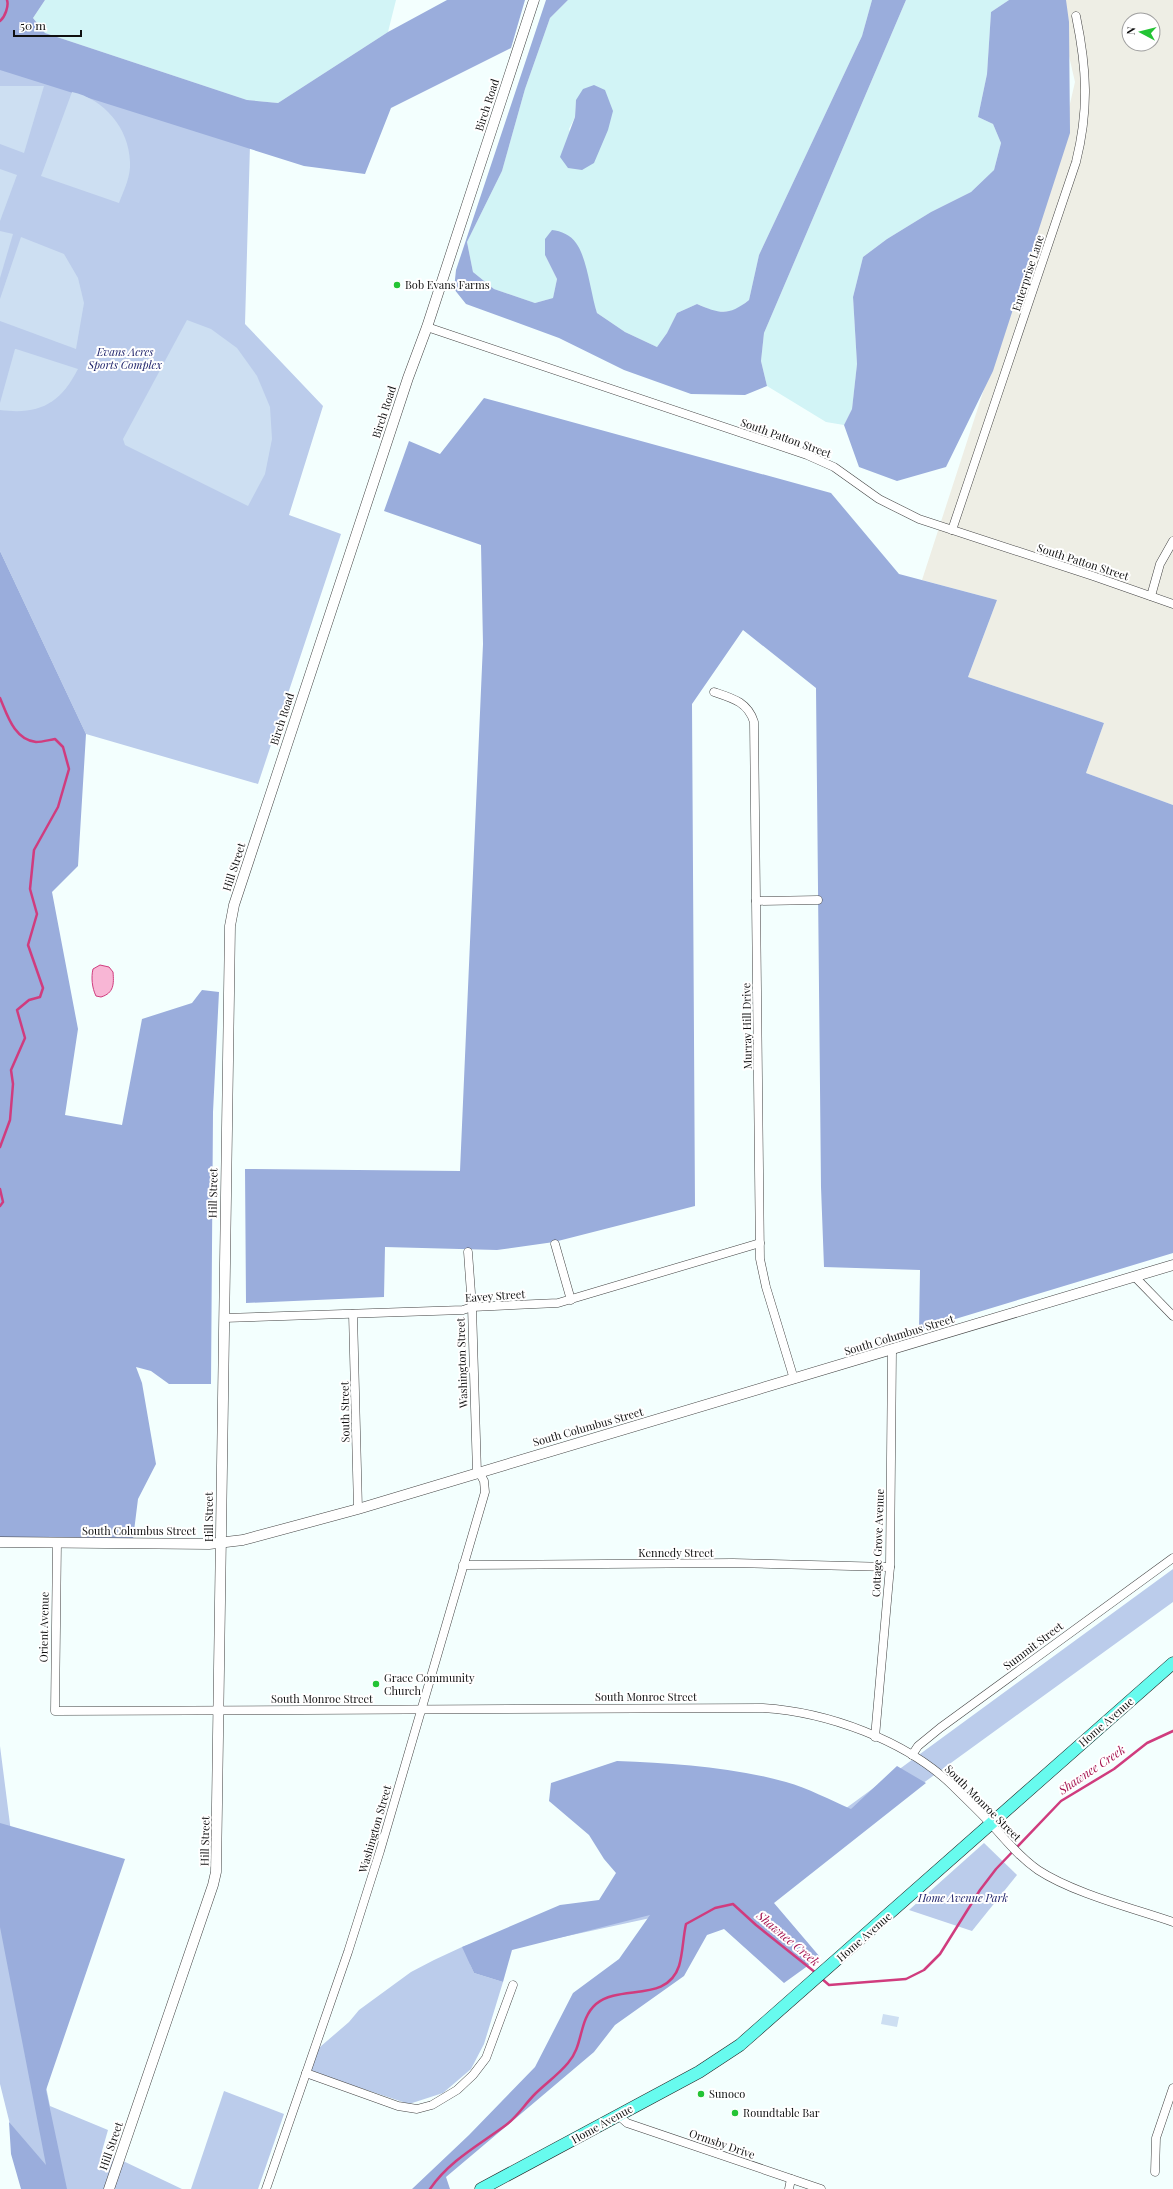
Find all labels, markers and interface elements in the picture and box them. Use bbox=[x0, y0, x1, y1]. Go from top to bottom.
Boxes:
scale bar bbox=[14, 12, 81, 38]
north arrow bbox=[1121, 12, 1161, 52]
text: 50 m bbox=[20, 17, 46, 33]
text: N bbox=[1123, 26, 1139, 36]
street label: Birch Road bbox=[471, 76, 502, 133]
street label: Enterprise Lane bbox=[1008, 232, 1047, 313]
place label: Bob Evans Farms bbox=[405, 277, 490, 292]
marker: Bob Evans Farms bbox=[392, 280, 402, 290]
park label: Evans Acres Sports Complex bbox=[87, 344, 162, 372]
street label: Birch Road bbox=[368, 383, 399, 440]
street label: South Patton Street bbox=[739, 414, 834, 461]
street label: South Patton Street bbox=[1035, 540, 1131, 583]
street label: Birch Road bbox=[266, 690, 297, 747]
street label: Hill Street bbox=[219, 841, 248, 893]
street label: Murray Hill Drive bbox=[738, 982, 755, 1069]
street label: Hill Street bbox=[205, 1168, 220, 1218]
street label: Eavey Street bbox=[464, 1286, 526, 1305]
street label: South Columbus Street bbox=[842, 1311, 956, 1358]
street label: Washington Street bbox=[452, 1317, 471, 1410]
street label: South Street bbox=[336, 1381, 353, 1443]
street label: South Columbus Street bbox=[531, 1404, 645, 1449]
street label: Cottage Grove Avenue bbox=[868, 1488, 887, 1597]
street label: Hill Street bbox=[201, 1492, 216, 1542]
street label: South Columbus Street bbox=[82, 1523, 196, 1538]
street label: Kennedy Street bbox=[638, 1545, 714, 1560]
street label: Orient Avenue bbox=[35, 1591, 52, 1663]
street label: Summit Street bbox=[1000, 1618, 1066, 1673]
place label: Grace Community Church bbox=[384, 1670, 475, 1698]
marker: Grace Community Church bbox=[371, 1679, 381, 1689]
street label: South Monroe Street bbox=[595, 1689, 697, 1704]
street label: South Monroe Street bbox=[271, 1691, 373, 1706]
street label: Home Avenue bbox=[1075, 1693, 1137, 1750]
water label: Shawnee Creek bbox=[1054, 1741, 1128, 1798]
street label: South Monroe Street bbox=[942, 1761, 1025, 1844]
street label: Washington Street bbox=[355, 1783, 394, 1875]
street label: Hill Street bbox=[197, 1816, 212, 1866]
park label: Home Avenue Park bbox=[917, 1890, 1008, 1905]
water label: Shawnee Creek bbox=[753, 1907, 823, 1969]
street label: Home Avenue bbox=[833, 1908, 895, 1965]
place label: Sunoco bbox=[709, 2086, 745, 2101]
marker: Sunoco bbox=[696, 2089, 706, 2099]
street label: Home Avenue bbox=[568, 2100, 636, 2147]
place label: Roundtable Bar bbox=[743, 2105, 820, 2120]
marker: Roundtable Bar bbox=[730, 2108, 740, 2118]
street label: Hill Street bbox=[95, 2120, 126, 2172]
street label: Ormsby Drive bbox=[687, 2125, 758, 2162]

